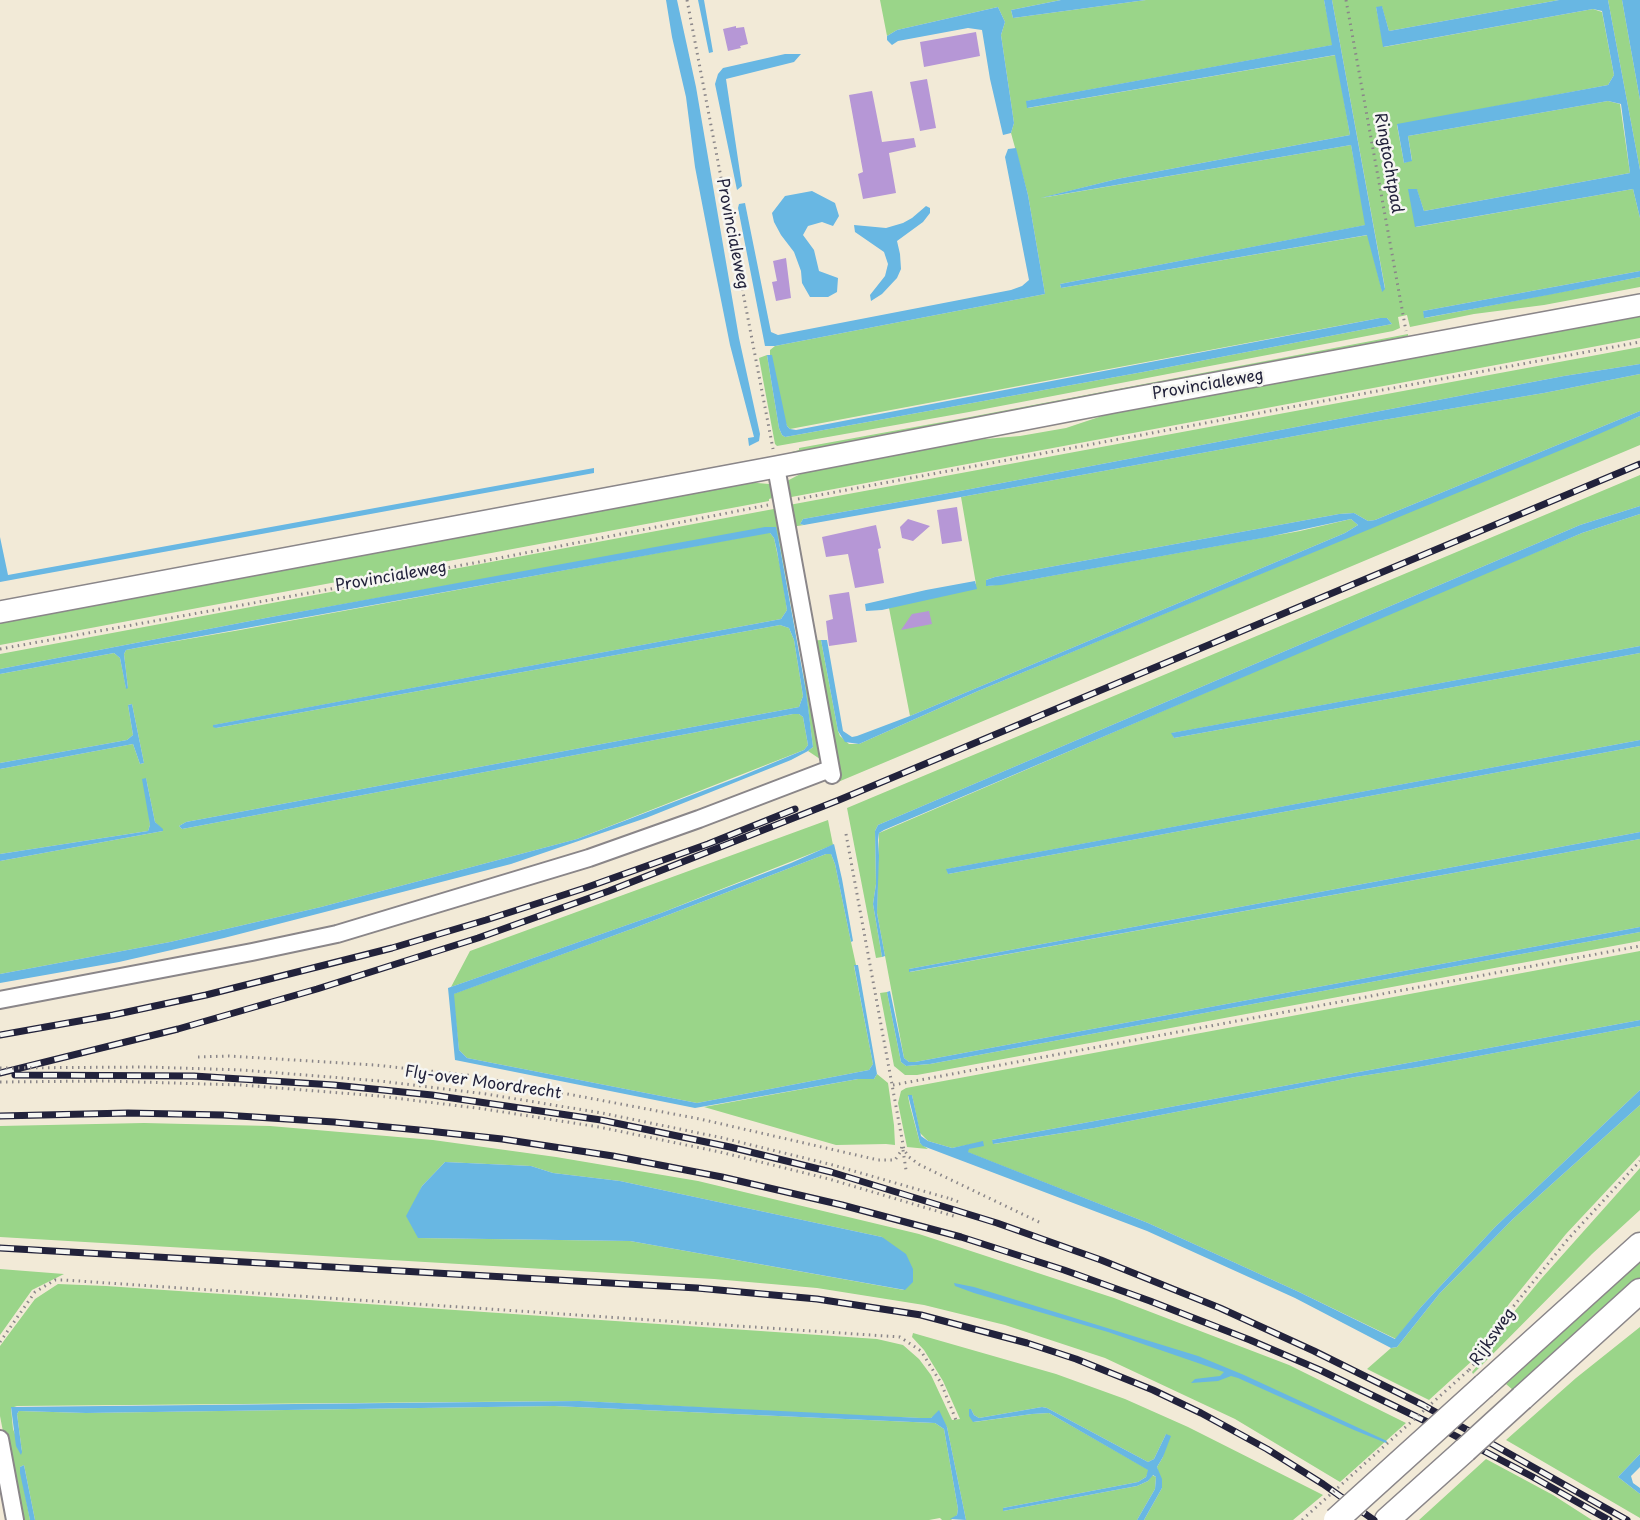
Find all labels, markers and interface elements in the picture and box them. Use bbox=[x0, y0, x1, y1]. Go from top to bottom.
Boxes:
street label: Ringtochtpad bbox=[1370, 111, 1406, 215]
street label: Provincialeweg bbox=[712, 177, 752, 291]
street label: Provincialeweg bbox=[1151, 366, 1265, 404]
street label: Provincialeweg bbox=[334, 558, 448, 596]
street label: Fly-over Moordrecht bbox=[403, 1063, 563, 1103]
street label: Rijksweg bbox=[1466, 1305, 1520, 1369]

